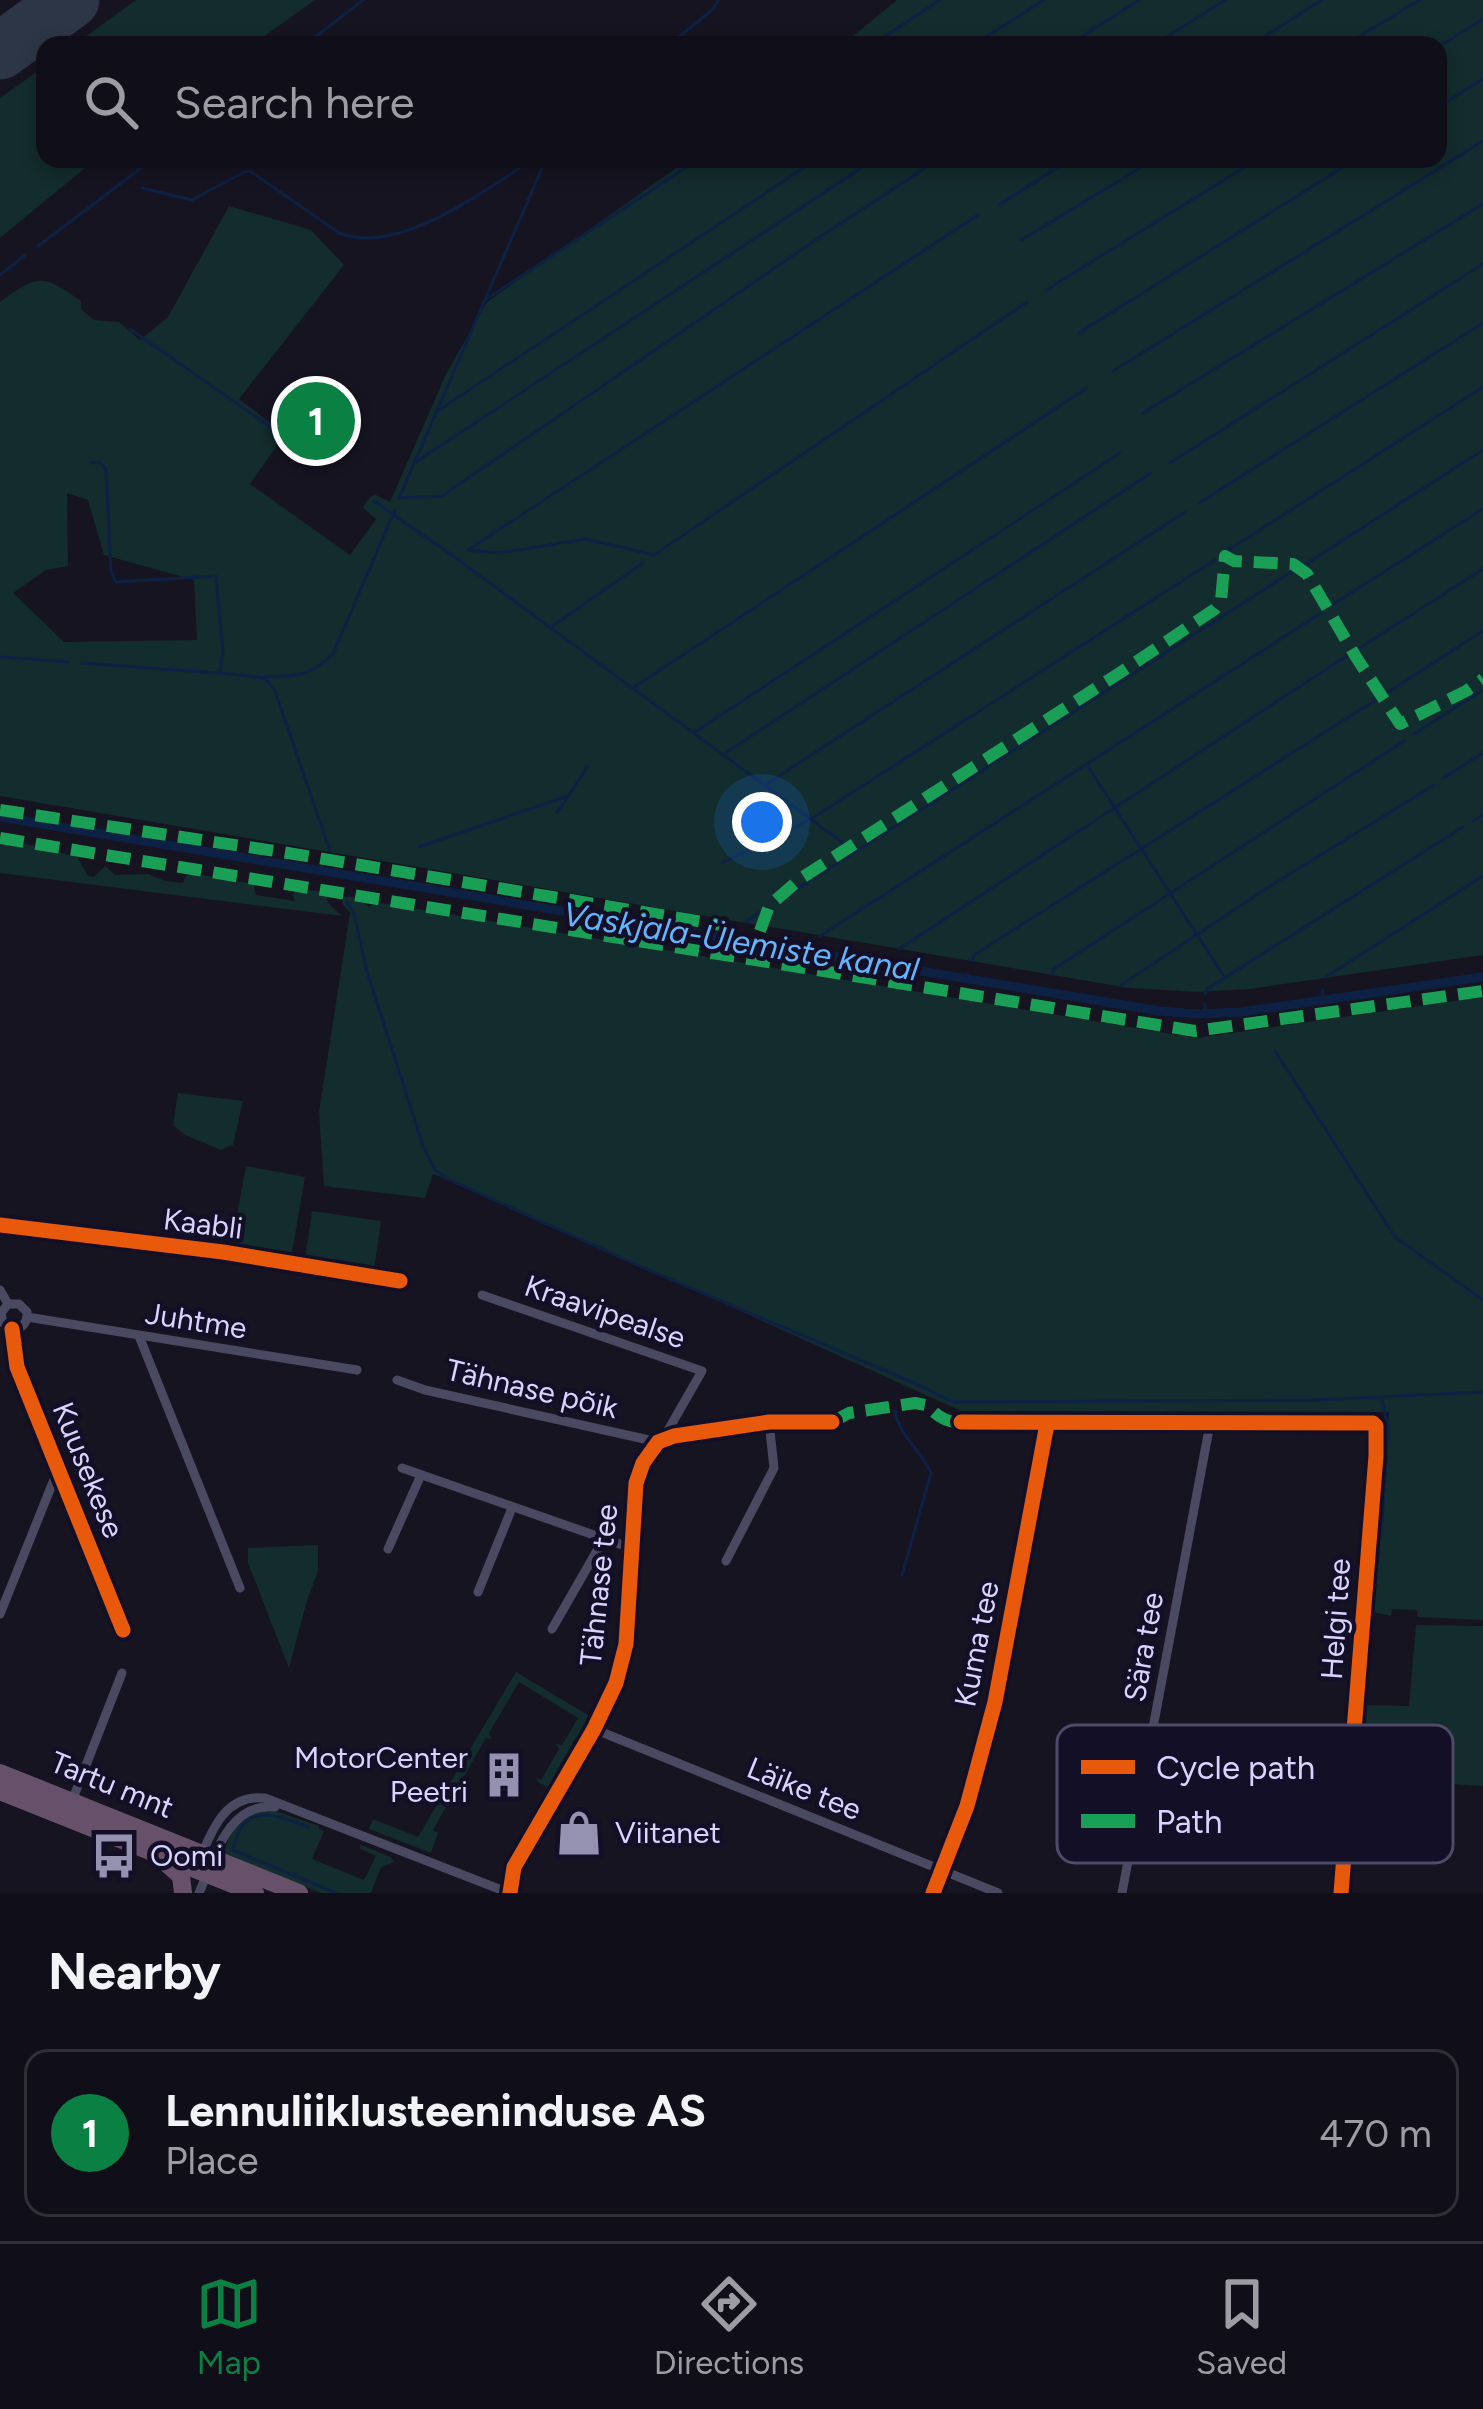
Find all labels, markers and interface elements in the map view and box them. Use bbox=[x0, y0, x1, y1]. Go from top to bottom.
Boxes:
search box bbox=[36, 36, 1447, 168]
icon: search bbox=[78, 69, 144, 135]
text: Search here bbox=[174, 75, 414, 129]
pin: 1 bbox=[277, 376, 355, 466]
your location bbox=[732, 792, 792, 852]
water label: Vaskjala-Ülemiste kanal bbox=[560, 894, 922, 989]
street label: Kaabli bbox=[161, 1200, 245, 1247]
street label: Kraavipealse bbox=[520, 1267, 690, 1356]
street label: Juhtme bbox=[143, 1294, 249, 1347]
street label: Tähnase põik bbox=[443, 1351, 622, 1426]
street label: Kuusekese bbox=[45, 1397, 132, 1543]
street label: Tähnase tee bbox=[572, 1502, 625, 1668]
street label: Helgi tee bbox=[1313, 1557, 1358, 1681]
street label: Kuma tee bbox=[946, 1578, 1007, 1710]
street label: Sära tee bbox=[1116, 1589, 1171, 1705]
legend bbox=[1057, 1725, 1453, 1863]
place label: MotorCenter Peetri bbox=[294, 1739, 468, 1810]
street label: Tartu mnt bbox=[45, 1743, 179, 1826]
text: Cycle path bbox=[1156, 1748, 1315, 1787]
street label: Läike tee bbox=[742, 1749, 867, 1828]
building icon: MotorCenter Peetri bbox=[479, 1750, 529, 1800]
text: Path bbox=[1156, 1802, 1223, 1841]
shop icon: Viitanet bbox=[554, 1808, 604, 1858]
place label: Viitanet bbox=[615, 1814, 721, 1851]
bus stop icon: Oomi bbox=[89, 1831, 139, 1881]
place label: Oomi bbox=[150, 1837, 223, 1874]
text: Nearby bbox=[48, 1941, 221, 2002]
text: Lennuliiklusteeninduse AS bbox=[165, 2083, 706, 2137]
text: 1 bbox=[82, 2110, 98, 2157]
text: 470 m bbox=[1319, 2110, 1432, 2157]
text: Place bbox=[165, 2137, 258, 2184]
tab: Map bbox=[196, 2271, 262, 2382]
tab: Directions bbox=[654, 2271, 804, 2382]
tab: Saved bbox=[1196, 2271, 1287, 2382]

